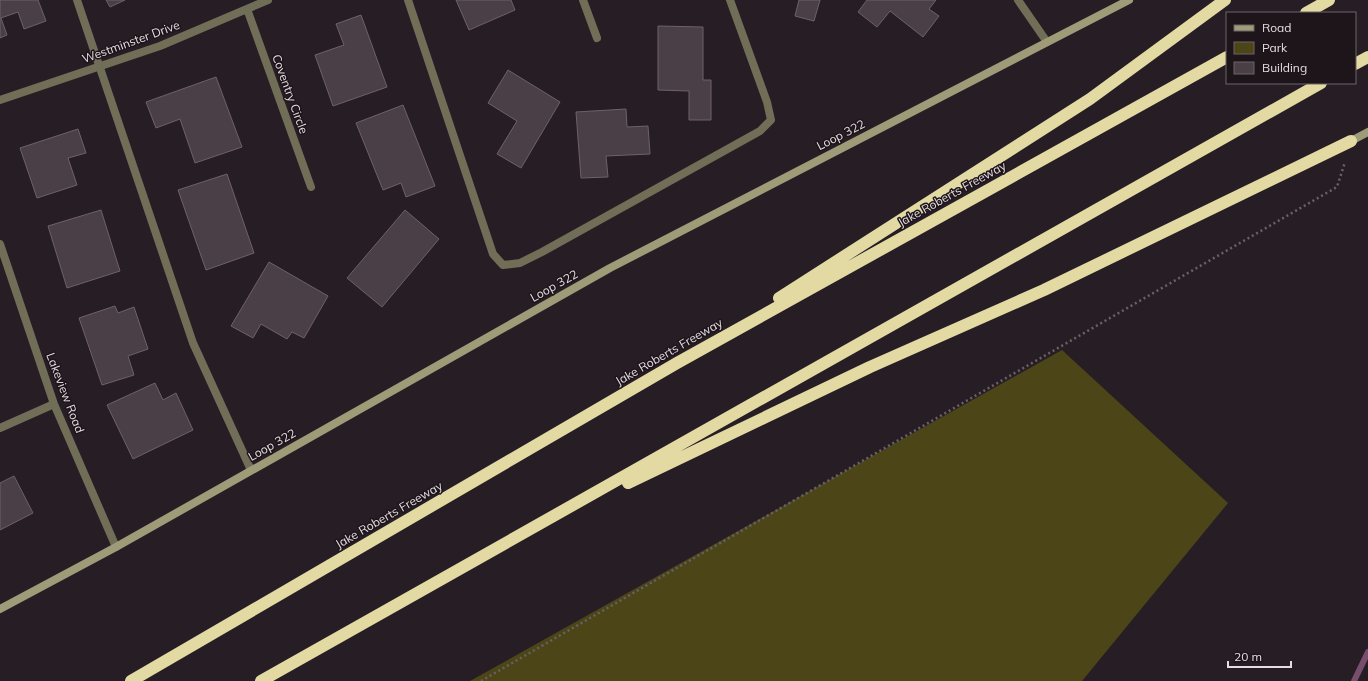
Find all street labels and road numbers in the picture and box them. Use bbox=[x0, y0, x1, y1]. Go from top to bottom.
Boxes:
street label: Westminster Drive bbox=[80, 17, 182, 66]
street label: Coventry Circle bbox=[269, 52, 312, 136]
street label: Loop 322 bbox=[814, 116, 867, 153]
street label: Jake Roberts Freeway bbox=[895, 157, 1009, 230]
street label: Loop 322 bbox=[527, 266, 580, 305]
street label: Jake Roberts Freeway bbox=[612, 314, 726, 388]
street label: Lakeview Road bbox=[43, 351, 88, 435]
street label: Loop 322 bbox=[245, 425, 298, 464]
street label: Jake Roberts Freeway bbox=[332, 477, 446, 551]

